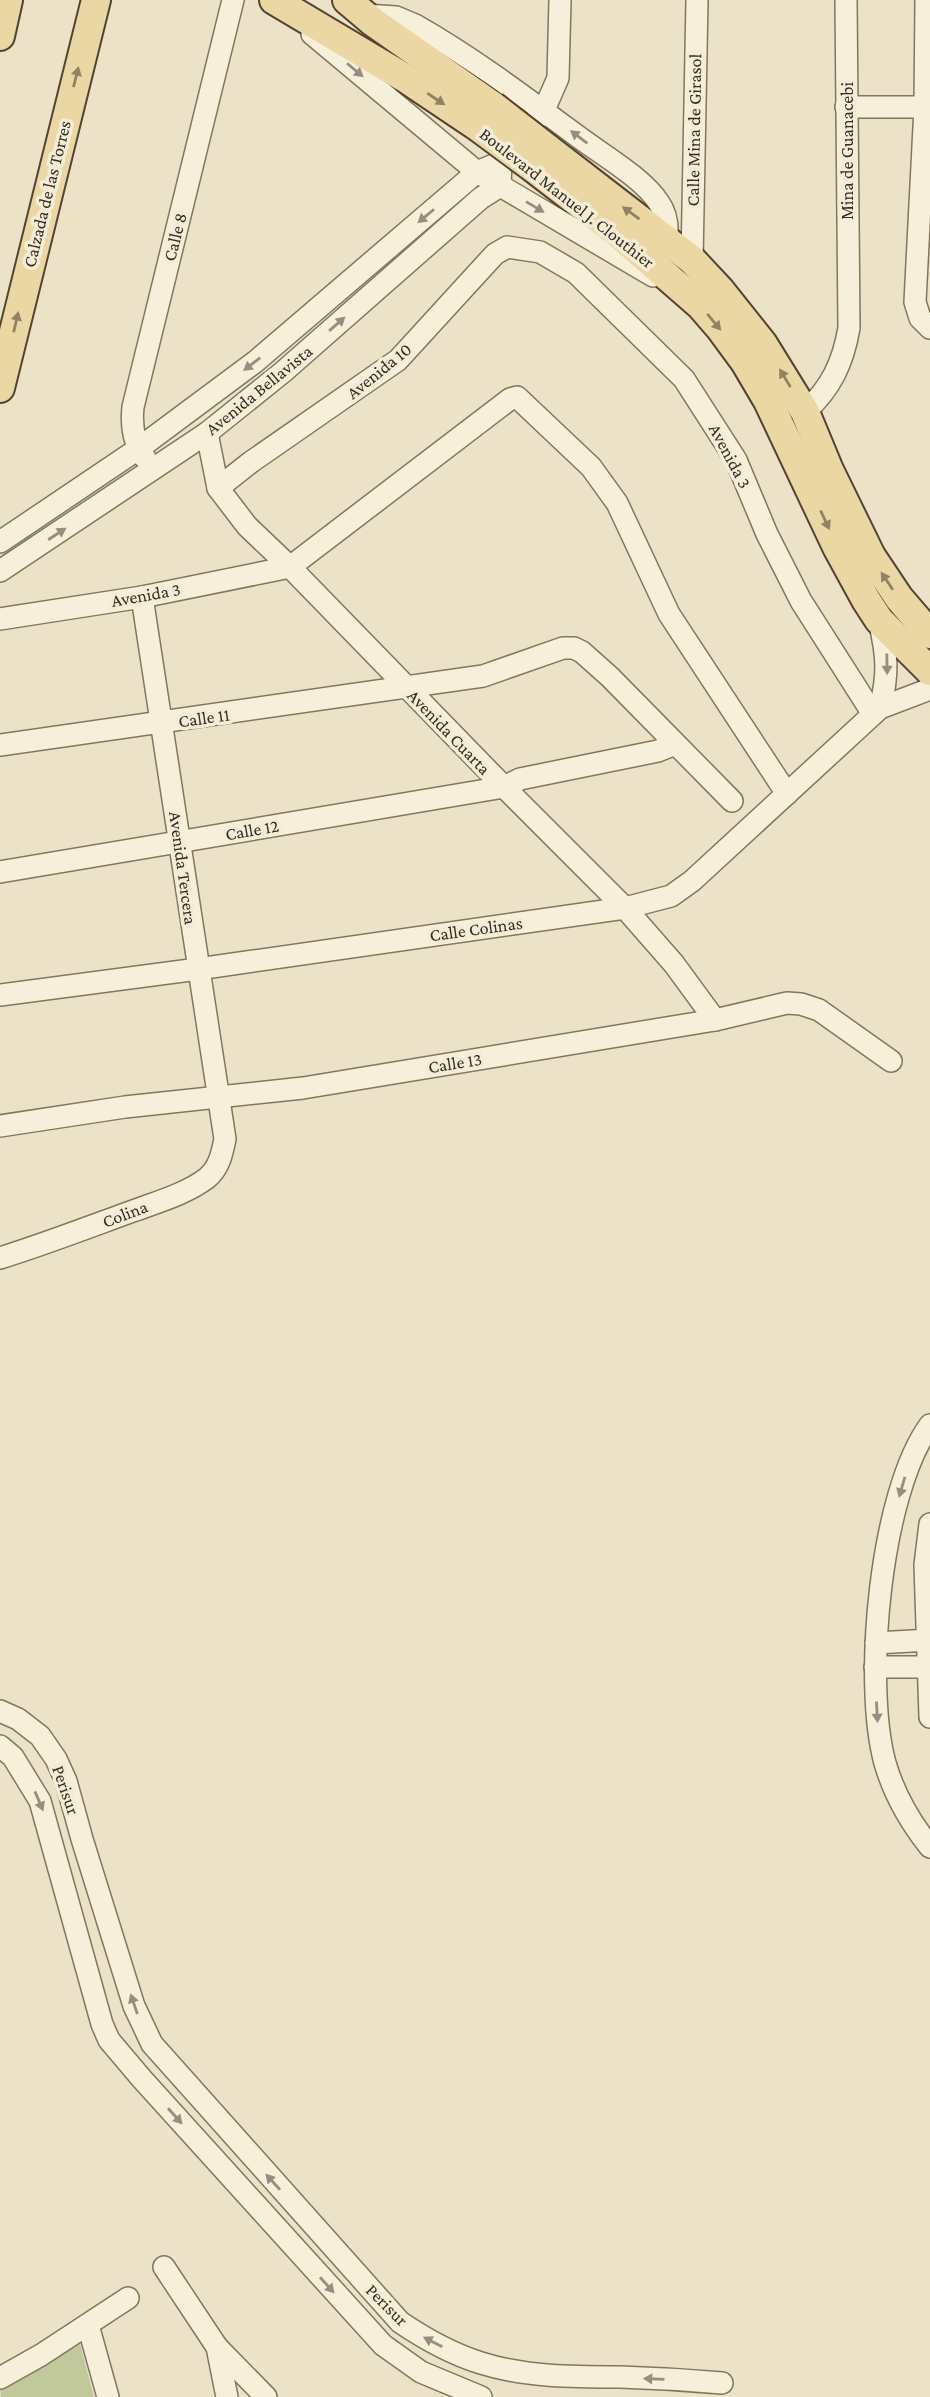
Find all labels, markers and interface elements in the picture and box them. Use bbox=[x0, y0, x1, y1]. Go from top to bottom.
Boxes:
street label: Calle Mina de Girasol bbox=[683, 53, 705, 206]
one-way arrow bbox=[346, 62, 364, 78]
one-way arrow bbox=[71, 66, 82, 88]
street label: Mina de Guanacebi bbox=[837, 82, 857, 220]
one-way arrow bbox=[427, 92, 446, 105]
street label: Calzada de las Torres bbox=[19, 119, 75, 269]
street label: Boulevard Manuel J. Clouthier bbox=[476, 124, 659, 273]
one-way arrow bbox=[570, 130, 588, 144]
one-way arrow bbox=[526, 201, 545, 213]
one-way arrow bbox=[622, 206, 641, 220]
one-way arrow bbox=[417, 209, 435, 224]
street label: Calle 8 bbox=[159, 211, 191, 263]
one-way arrow bbox=[11, 311, 22, 333]
one-way arrow bbox=[707, 312, 722, 330]
one-way arrow bbox=[328, 316, 346, 332]
street label: Avenida 10 bbox=[343, 339, 415, 403]
street label: Avenida Bellavista bbox=[202, 341, 316, 439]
one-way arrow bbox=[243, 356, 261, 370]
one-way arrow bbox=[779, 368, 791, 387]
street label: Avenida 3 bbox=[705, 420, 755, 492]
one-way arrow bbox=[819, 510, 830, 530]
one-way arrow bbox=[47, 527, 67, 540]
one-way arrow bbox=[880, 572, 894, 590]
street label: Avenida 3 bbox=[110, 579, 182, 611]
one-way arrow bbox=[881, 653, 892, 675]
street label: Avenida Cuarta bbox=[403, 685, 495, 779]
street label: Calle 11 bbox=[177, 705, 231, 731]
street label: Avenida Tercera bbox=[165, 810, 201, 926]
street label: Calle 12 bbox=[224, 815, 280, 845]
street label: Calle Colinas bbox=[428, 913, 524, 945]
street label: Calle 13 bbox=[427, 1049, 483, 1077]
street label: Colina bbox=[100, 1196, 150, 1232]
one-way arrow bbox=[897, 1477, 907, 1498]
one-way arrow bbox=[872, 1701, 883, 1723]
street label: Perisur bbox=[48, 1763, 84, 1818]
one-way arrow bbox=[33, 1791, 44, 1812]
one-way arrow bbox=[128, 1993, 139, 2014]
one-way arrow bbox=[166, 2107, 182, 2124]
one-way arrow bbox=[266, 2173, 281, 2190]
one-way arrow bbox=[319, 2276, 335, 2294]
street label: Perisur bbox=[362, 2280, 412, 2330]
one-way arrow bbox=[423, 2336, 442, 2348]
one-way arrow bbox=[643, 2373, 665, 2384]

